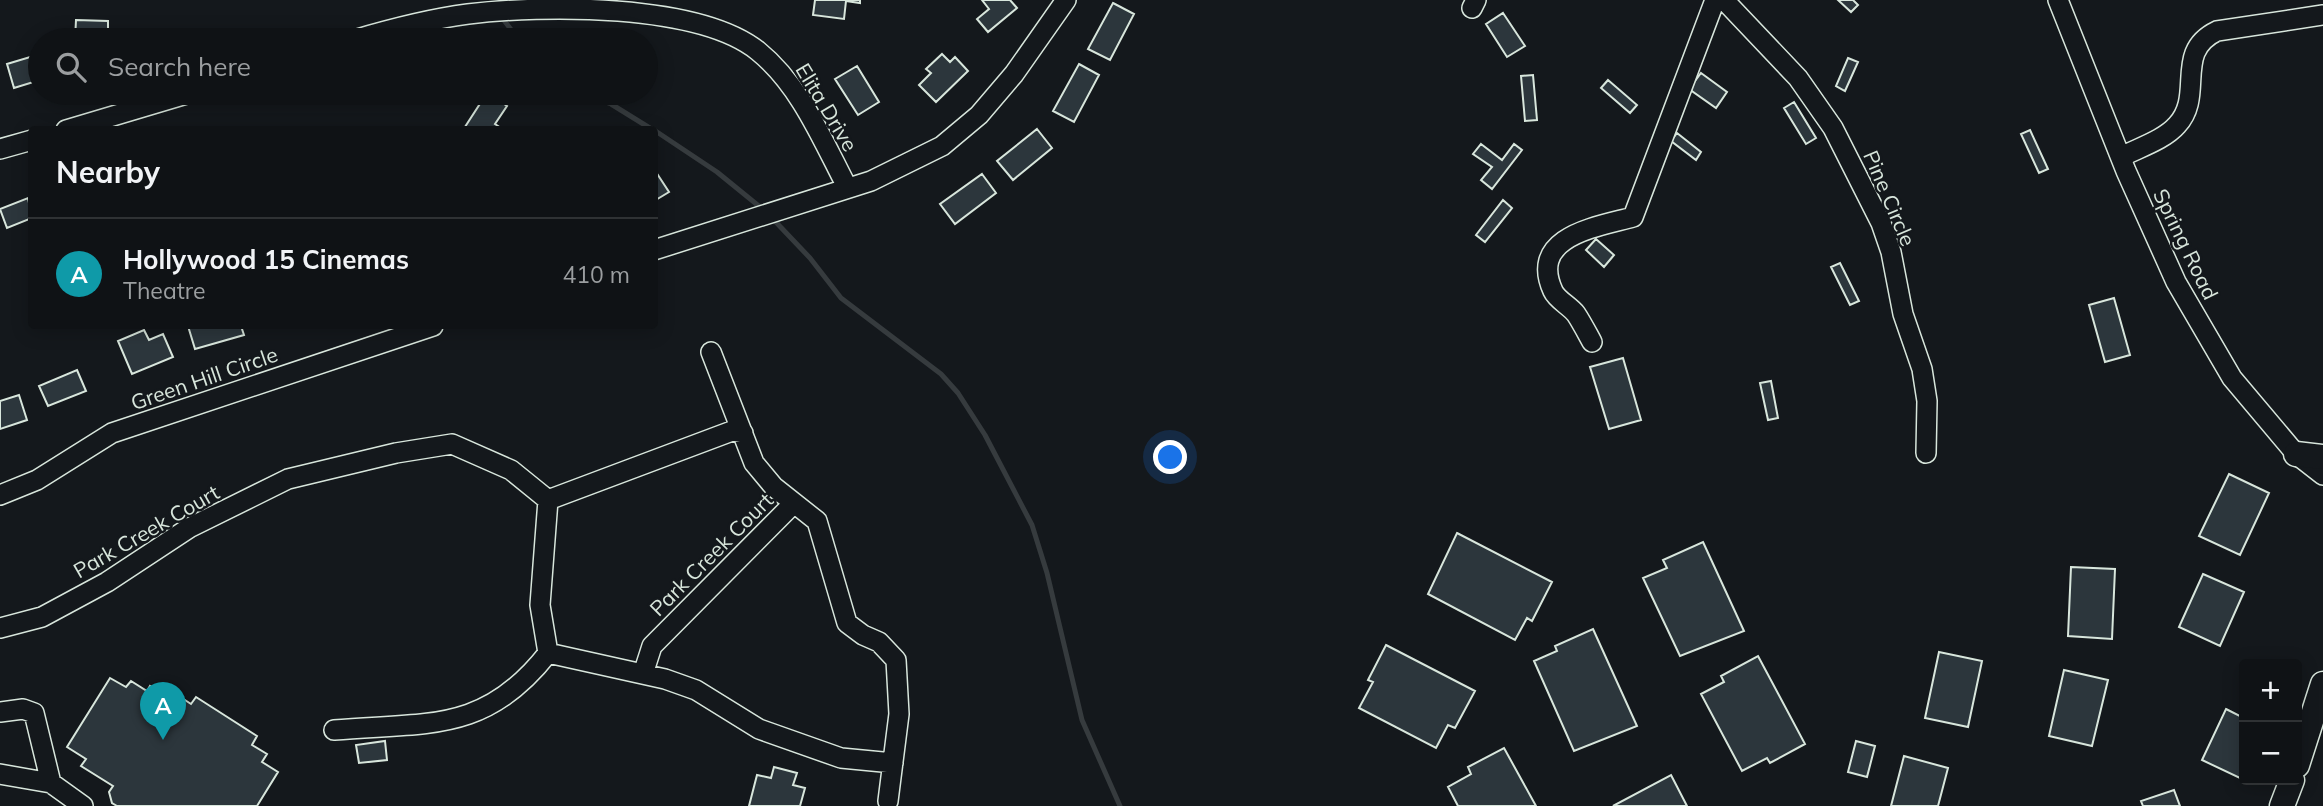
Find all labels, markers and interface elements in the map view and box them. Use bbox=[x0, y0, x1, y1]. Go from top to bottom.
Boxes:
search box bbox=[28, 28, 658, 105]
icon: search bbox=[52, 48, 90, 86]
text: Search here bbox=[108, 50, 251, 83]
street label: Elita Drive bbox=[790, 58, 864, 156]
street label: Pine Circle bbox=[1858, 146, 1922, 250]
text: Nearby bbox=[56, 153, 160, 191]
street label: Spring Road bbox=[2148, 184, 2224, 304]
text: Hollywood 15 Cinemas bbox=[123, 243, 409, 276]
text: A bbox=[70, 260, 88, 289]
text: 410 m bbox=[562, 260, 630, 289]
text: Theatre bbox=[123, 276, 205, 305]
street label: Green Hill Circle bbox=[127, 341, 281, 415]
your location bbox=[1153, 440, 1187, 474]
street label: Park Creek Court bbox=[69, 479, 223, 583]
street label: Park Creek Court bbox=[644, 487, 778, 621]
map controls bbox=[2239, 659, 2302, 785]
button: + bbox=[2239, 659, 2302, 722]
pin: A bbox=[140, 682, 186, 740]
button: − bbox=[2239, 722, 2302, 785]

